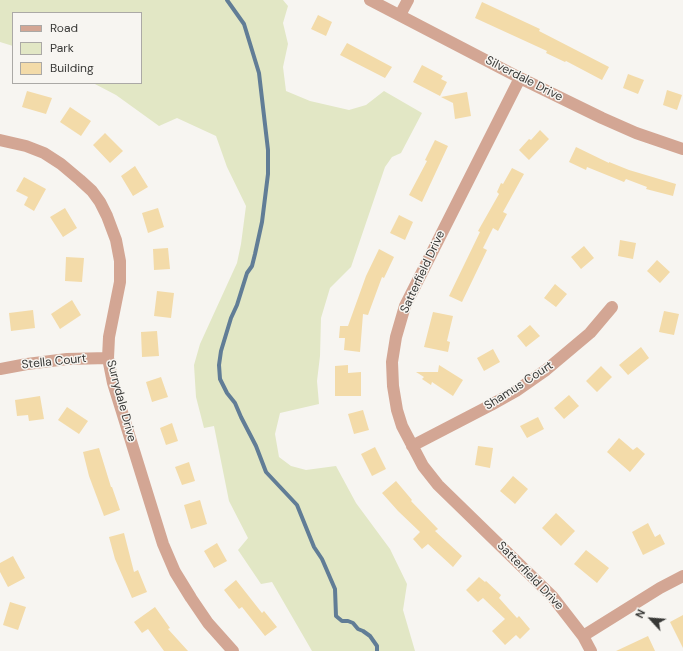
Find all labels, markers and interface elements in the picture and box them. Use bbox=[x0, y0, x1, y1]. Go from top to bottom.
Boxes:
legend bbox=[12, 12, 142, 84]
text: Road bbox=[50, 20, 78, 36]
text: Park bbox=[50, 40, 74, 56]
street label: Silverdale Drive bbox=[483, 53, 565, 105]
text: Building bbox=[50, 60, 94, 76]
street label: Satterfield Drive bbox=[398, 229, 448, 315]
street label: Stella Court bbox=[21, 351, 87, 373]
street label: Shamus Court bbox=[482, 358, 556, 414]
street label: Surrydale Drive bbox=[103, 359, 139, 443]
street label: Satterfield Drive bbox=[494, 539, 566, 613]
north arrow bbox=[631, 599, 671, 639]
text: N bbox=[632, 607, 648, 620]

